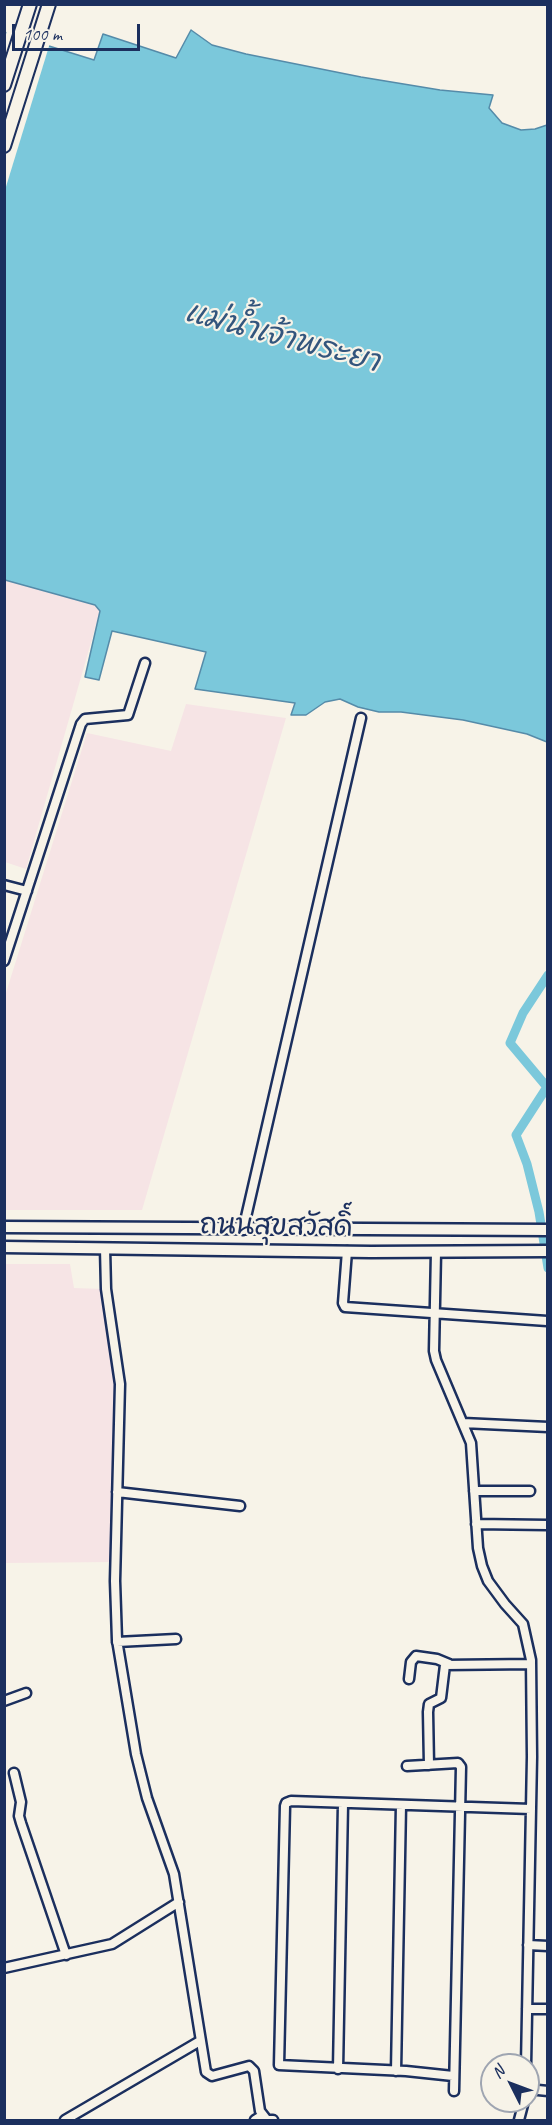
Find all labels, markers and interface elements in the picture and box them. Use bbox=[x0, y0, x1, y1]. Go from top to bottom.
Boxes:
scale bar bbox=[15, 12, 142, 50]
text: 100 m bbox=[23, 23, 62, 45]
water label: แม่น้ำเจ้าพระยา bbox=[181, 295, 383, 381]
street label: ถนนสุขสวัสดิ์ bbox=[199, 1209, 353, 1245]
north arrow bbox=[480, 2053, 540, 2113]
text: N bbox=[487, 2062, 509, 2083]

